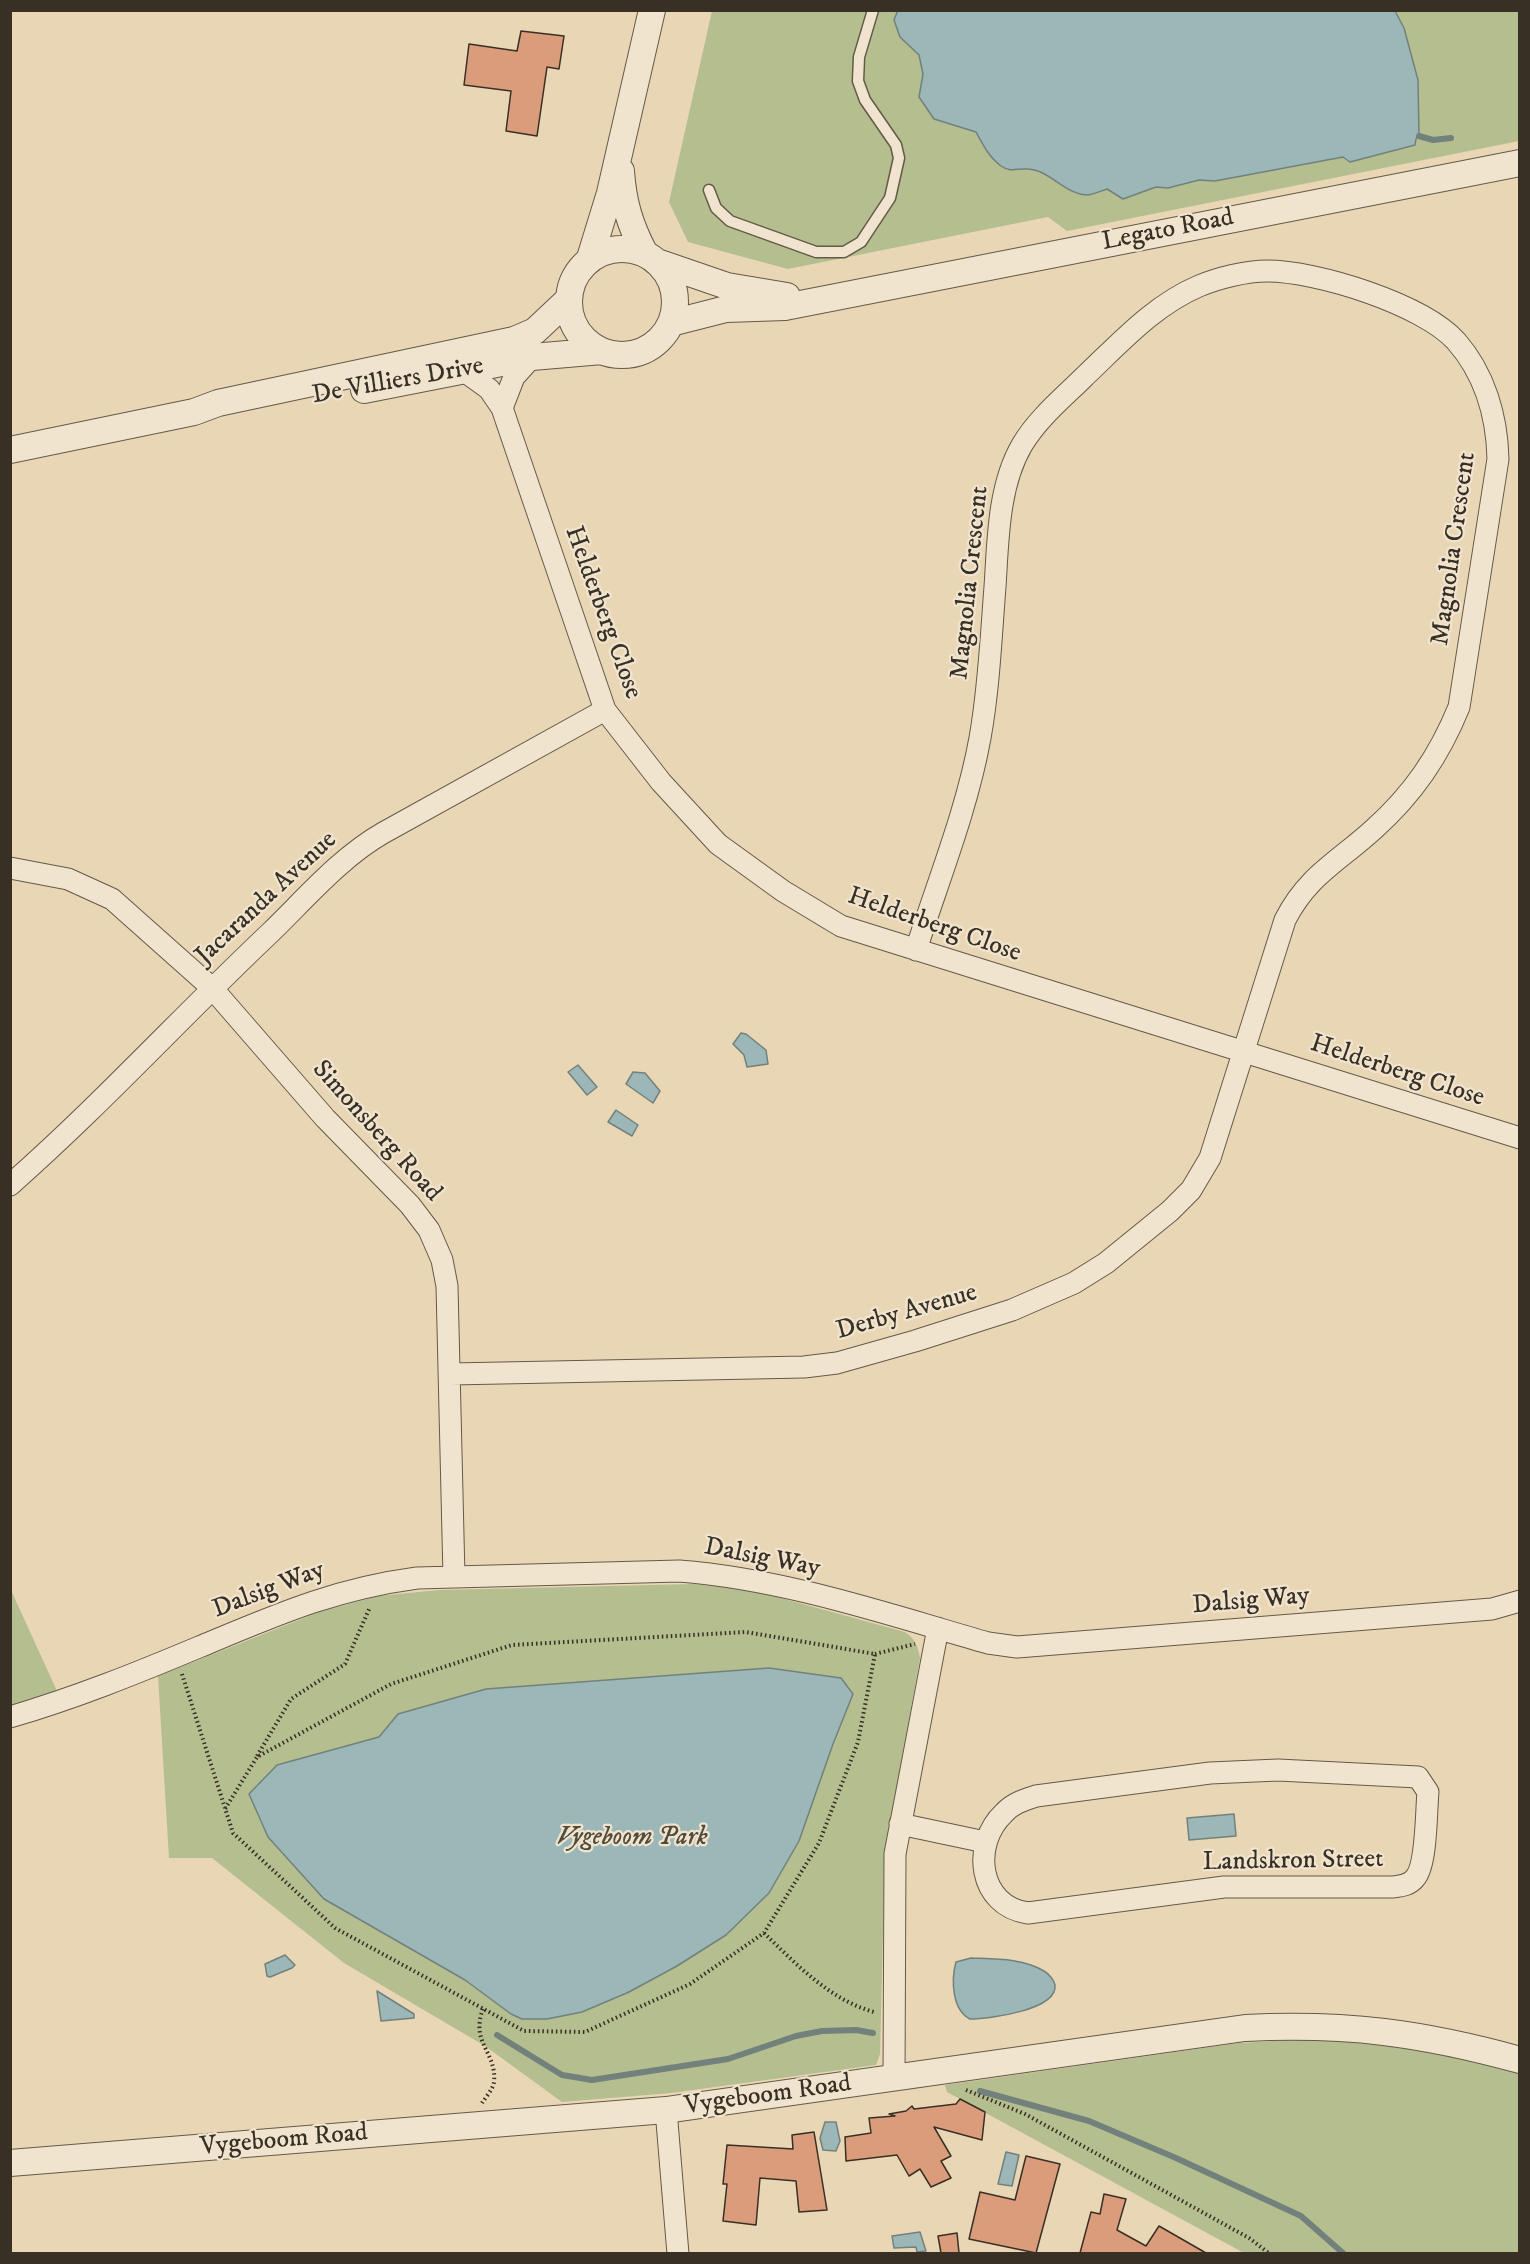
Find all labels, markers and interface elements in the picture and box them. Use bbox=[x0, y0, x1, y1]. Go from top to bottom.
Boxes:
street label: Legato Road bbox=[1099, 203, 1237, 259]
street label: De Villiers Drive bbox=[310, 352, 486, 412]
street label: Magnolia Crescent bbox=[1426, 450, 1484, 648]
street label: Magnolia Crescent bbox=[945, 485, 997, 681]
street label: Helderberg Close bbox=[556, 522, 648, 704]
street label: Jacaranda Avenue bbox=[190, 826, 344, 972]
street label: Helderberg Close bbox=[843, 882, 1025, 970]
street label: Helderberg Close bbox=[1306, 1029, 1488, 1115]
street label: Simonsberg Road bbox=[304, 1055, 448, 1209]
street label: Derby Avenue bbox=[833, 1278, 981, 1348]
street label: Dalsig Way bbox=[701, 1532, 823, 1586]
street label: Dalsig Way bbox=[209, 1555, 329, 1627]
street label: Dalsig Way bbox=[1191, 1581, 1311, 1623]
park label: Vygeboom Park bbox=[556, 1823, 708, 1855]
street label: Landskron Street bbox=[1202, 1845, 1384, 1879]
street label: Vygeboom Road bbox=[683, 2069, 853, 2123]
street label: Vygeboom Road bbox=[199, 2118, 369, 2164]

